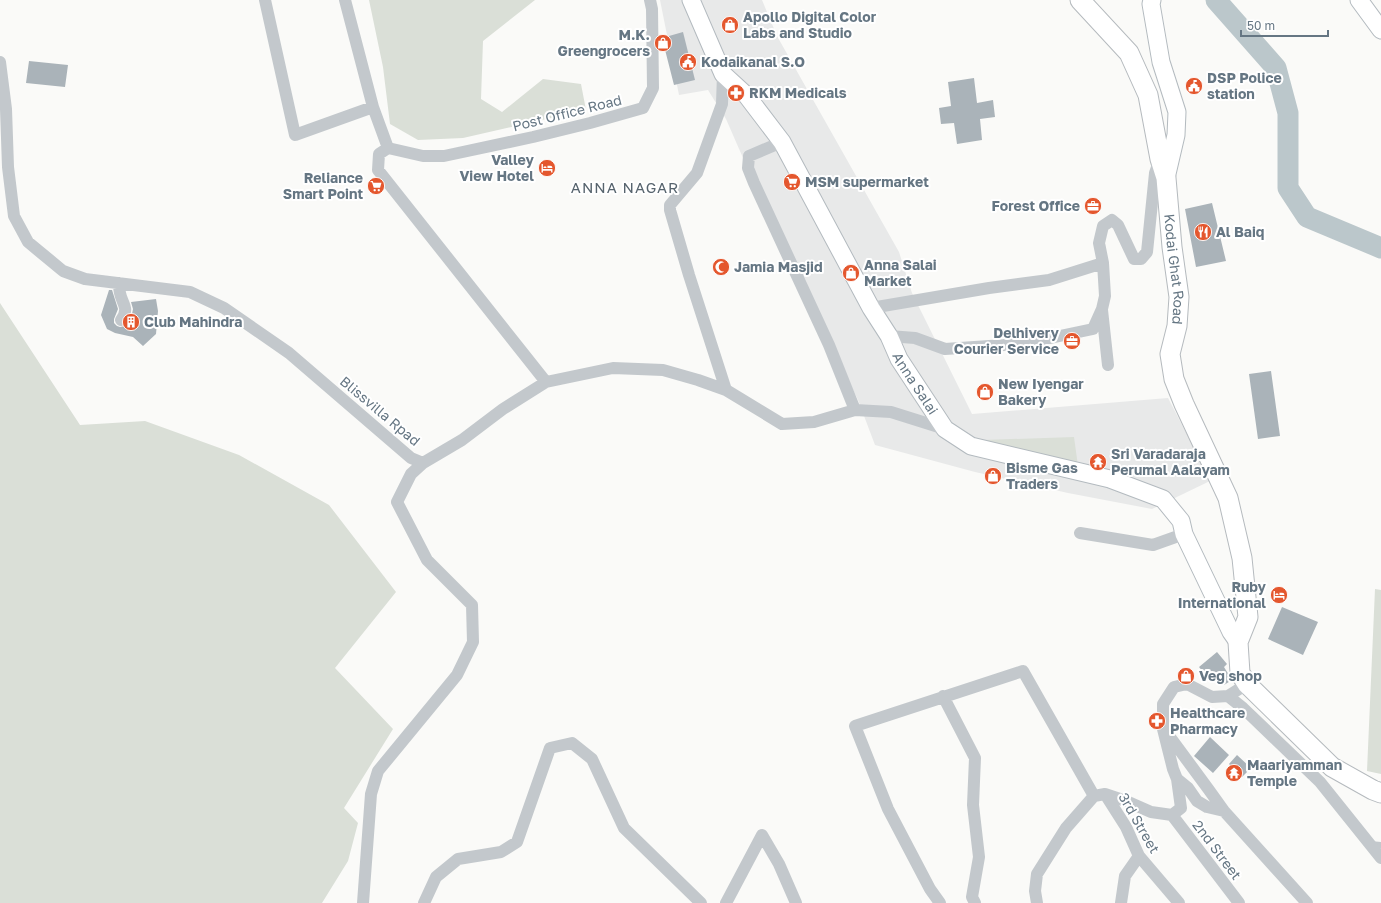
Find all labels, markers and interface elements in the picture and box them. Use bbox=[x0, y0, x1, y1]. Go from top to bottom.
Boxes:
place label: Apollo Digital Color Labs and Studio bbox=[743, 8, 877, 41]
scale bar bbox=[1241, 12, 1328, 38]
shop icon: Apollo Digital Color Labs and Studio bbox=[720, 15, 740, 35]
text: 50 m bbox=[1247, 18, 1275, 33]
place label: M.K. Greengrocers bbox=[558, 26, 650, 59]
shop icon: M.K. Greengrocers bbox=[653, 33, 673, 53]
public building icon: Kodaikanal S.O bbox=[678, 52, 698, 72]
place label: Kodaikanal S.O bbox=[701, 53, 805, 70]
place label: DSP Police station bbox=[1207, 69, 1282, 102]
public building icon: DSP Police station bbox=[1184, 76, 1204, 96]
pharmacy icon: RKM Medicals bbox=[726, 83, 746, 103]
place label: RKM Medicals bbox=[749, 84, 847, 101]
street label: Post Office Road bbox=[510, 91, 623, 134]
place label: Valley View Hotel bbox=[459, 151, 535, 184]
hotel icon: Valley View Hotel bbox=[537, 158, 557, 178]
place label: Reliance Smart Point bbox=[283, 169, 363, 202]
supermarket icon: MSM supermarket bbox=[782, 172, 802, 192]
place label: MSM supermarket bbox=[805, 173, 929, 190]
supermarket icon: Reliance Smart Point bbox=[366, 176, 386, 196]
district label: ANNA NAGAR bbox=[571, 178, 679, 196]
office icon: Forest Office bbox=[1083, 196, 1103, 216]
place label: Forest Office bbox=[992, 197, 1080, 214]
street label: Kodai Ghat Road bbox=[1161, 213, 1188, 325]
restaurant icon: Al Baiq bbox=[1193, 222, 1213, 242]
place label: Al Baiq bbox=[1216, 223, 1264, 240]
place label: Anna Salai Market bbox=[864, 256, 937, 289]
mosque icon: Jamia Masjid bbox=[711, 257, 731, 277]
place label: Jamia Masjid bbox=[734, 258, 823, 275]
shop icon: Anna Salai Market bbox=[841, 263, 861, 283]
building icon: Club Mahindra bbox=[121, 312, 141, 332]
place label: Club Mahindra bbox=[144, 313, 242, 330]
place label: Delhivery Courier Service bbox=[954, 324, 1060, 357]
office icon: Delhivery Courier Service bbox=[1062, 331, 1082, 351]
street label: Anna Salai bbox=[889, 350, 942, 418]
street label: Blissvilla Rpad bbox=[337, 372, 424, 449]
place label: New Iyengar Bakery bbox=[998, 375, 1084, 408]
shop icon: New Iyengar Bakery bbox=[975, 382, 995, 402]
place label: Sri Varadaraja Perumal Aalayam bbox=[1111, 445, 1230, 478]
temple icon: Sri Varadaraja Perumal Aalayam bbox=[1088, 452, 1108, 472]
place label: Bisme Gas Traders bbox=[1006, 459, 1078, 492]
shop icon: Bisme Gas Traders bbox=[983, 466, 1003, 486]
place label: Ruby International bbox=[1178, 578, 1267, 611]
hotel icon: Ruby International bbox=[1269, 585, 1289, 605]
shop icon: Veg shop bbox=[1176, 666, 1196, 686]
place label: Veg shop bbox=[1199, 667, 1262, 684]
place label: Healthcare Pharmacy bbox=[1170, 704, 1245, 737]
pharmacy icon: Healthcare Pharmacy bbox=[1147, 711, 1167, 731]
place label: Maariyamman Temple bbox=[1247, 756, 1342, 789]
temple icon: Maariyamman Temple bbox=[1224, 763, 1244, 783]
street label: 3rd Street bbox=[1115, 789, 1164, 856]
street label: 2nd Street bbox=[1189, 817, 1245, 883]

